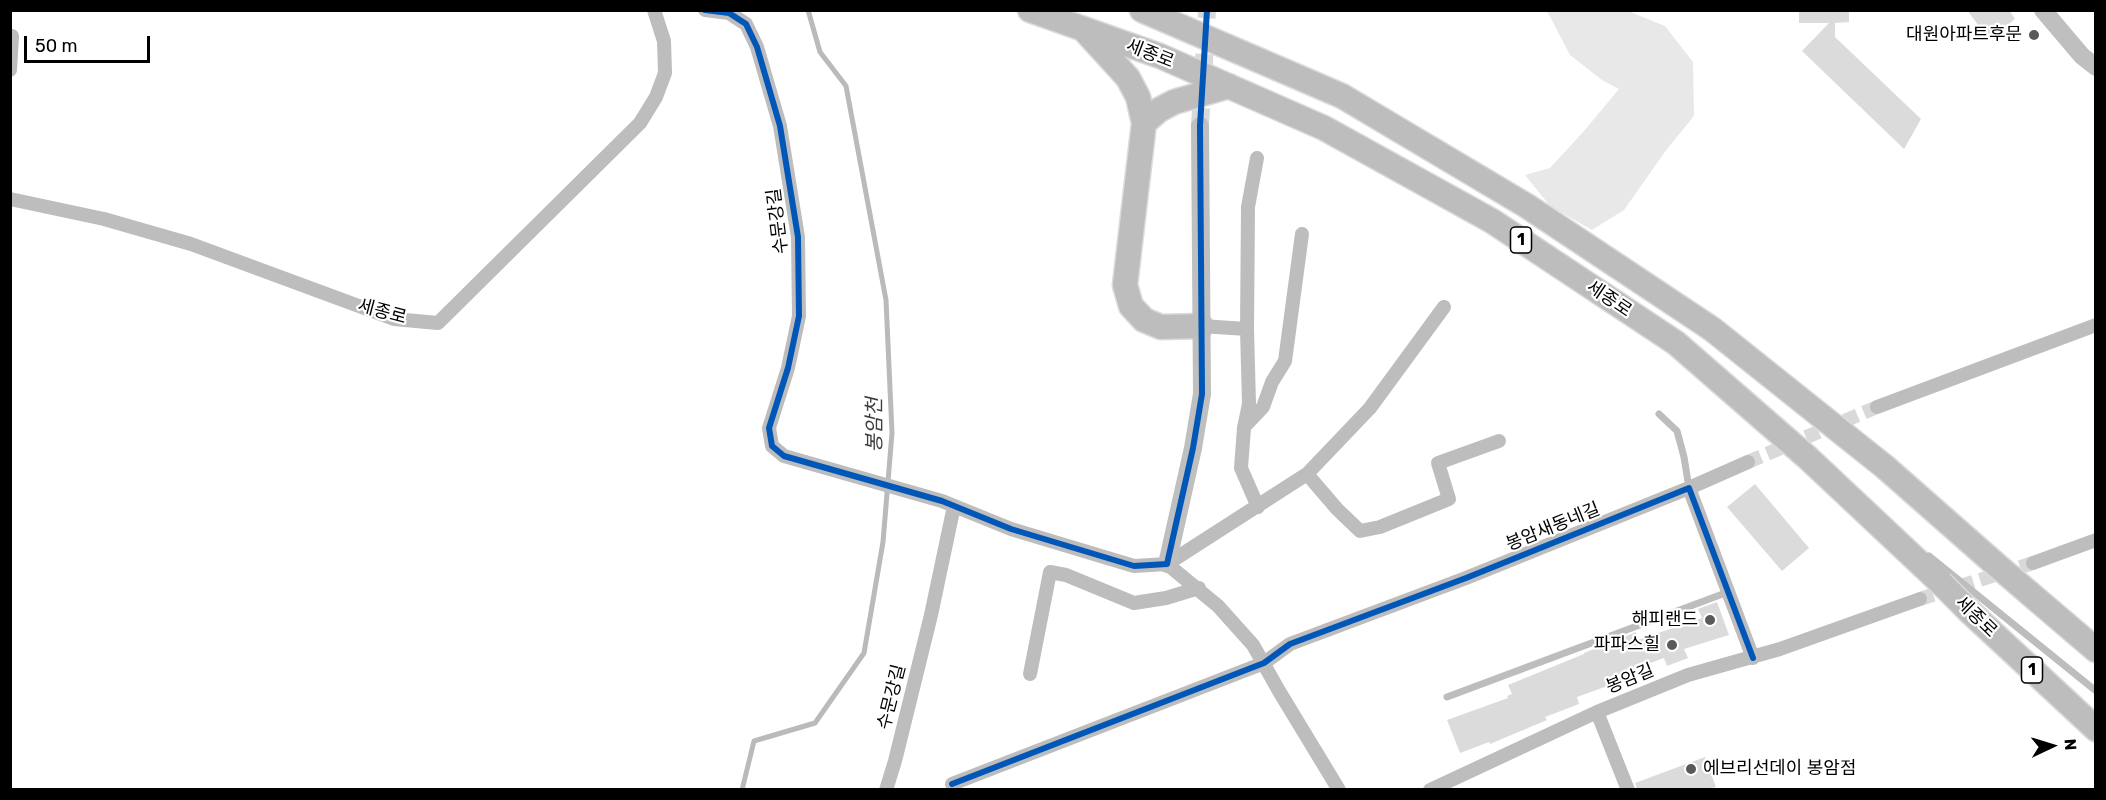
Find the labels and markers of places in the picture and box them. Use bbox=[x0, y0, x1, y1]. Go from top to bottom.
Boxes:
place label: 대원아파트후문 bbox=[1906, 24, 2022, 46]
marker: 대원아파트후문 bbox=[2027, 28, 2041, 42]
place label: 해피랜드 bbox=[1632, 609, 1698, 631]
marker: 해피랜드 bbox=[1703, 613, 1717, 627]
place label: 파파스힐 bbox=[1594, 634, 1660, 656]
marker: 파파스힐 bbox=[1665, 638, 1679, 652]
place label: 에브리선데이 봉암점 bbox=[1703, 758, 1856, 780]
marker: 에브리선데이 봉암점 bbox=[1684, 762, 1698, 776]

